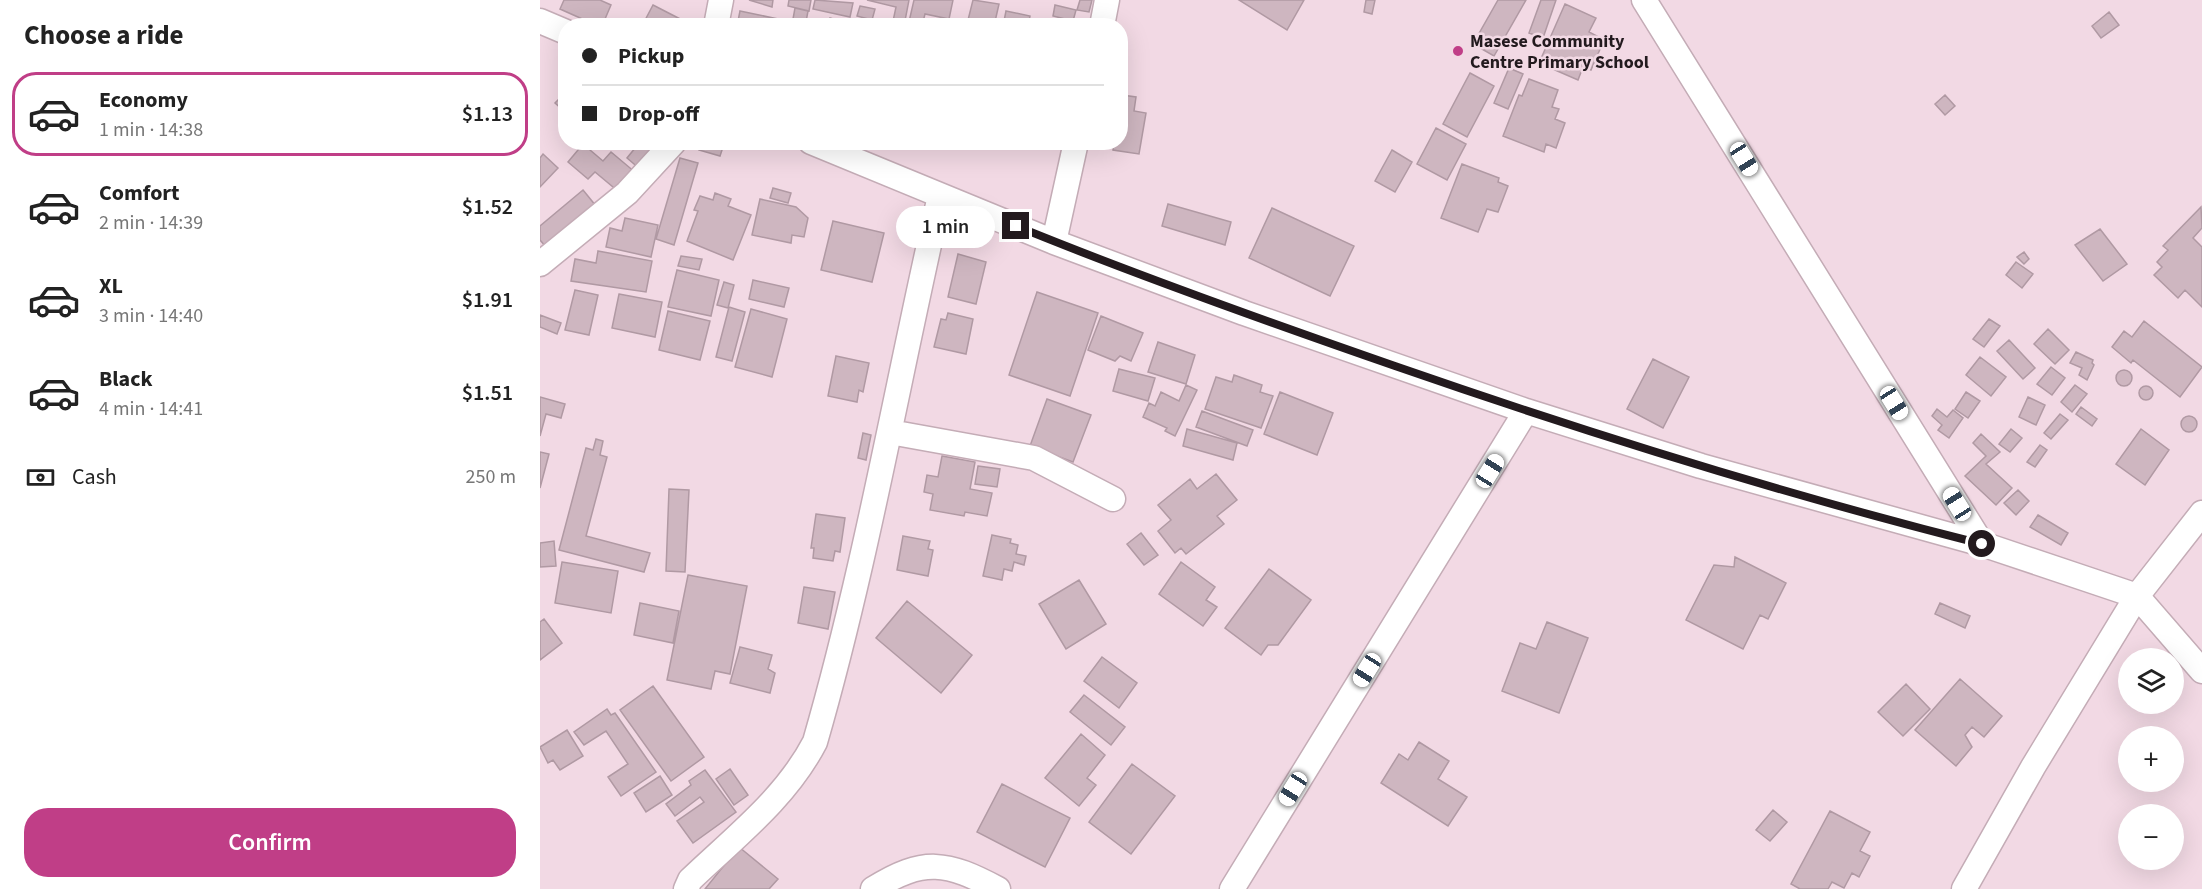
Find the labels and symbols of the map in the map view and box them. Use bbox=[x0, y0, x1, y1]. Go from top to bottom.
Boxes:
place label: Masese Community Centre Primary School bbox=[1470, 29, 1649, 75]
marker: Masese Community Centre Primary School bbox=[1451, 44, 1465, 58]
car bbox=[1727, 139, 1761, 179]
callout: 1 min bbox=[896, 205, 995, 247]
route end bbox=[1002, 212, 1029, 239]
car bbox=[1877, 383, 1911, 423]
car bbox=[1473, 451, 1507, 491]
car bbox=[1940, 484, 1974, 524]
route start bbox=[1968, 530, 1995, 557]
car bbox=[1350, 650, 1384, 690]
car bbox=[1276, 769, 1310, 809]

